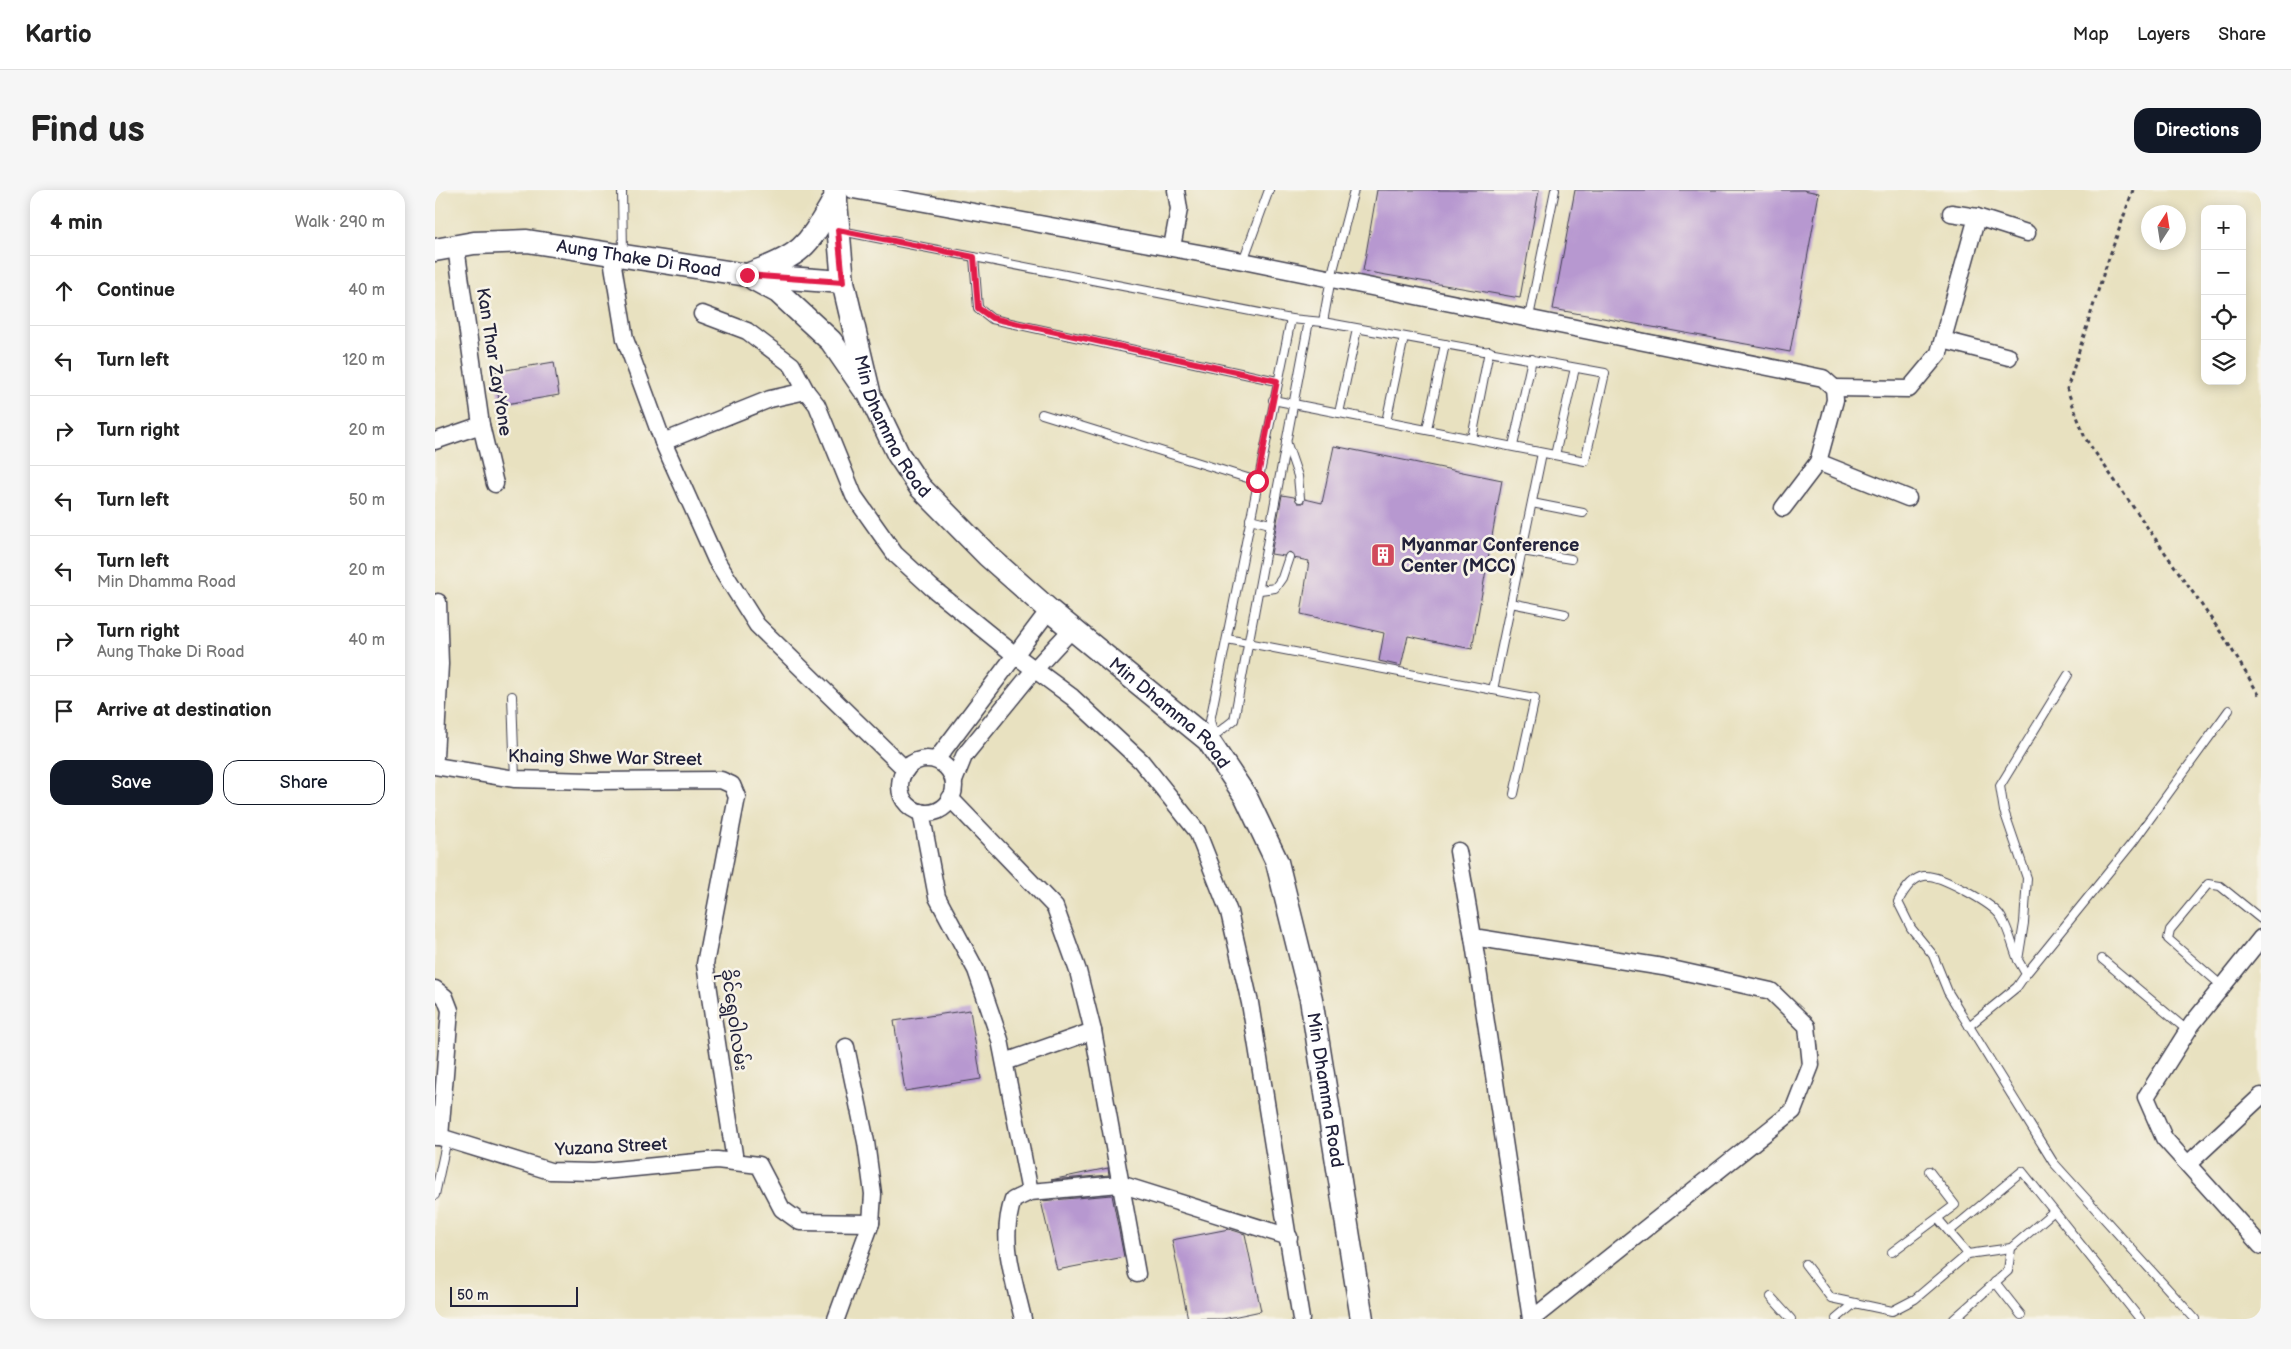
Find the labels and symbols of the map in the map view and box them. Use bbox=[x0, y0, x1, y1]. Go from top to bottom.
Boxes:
north arrow bbox=[2141, 205, 2186, 250]
street label: Aung Thake Di Road bbox=[555, 235, 723, 281]
route end bbox=[736, 264, 759, 287]
street label: Kan Thar Zay Yone bbox=[472, 286, 516, 438]
street label: Min Dhamma Road bbox=[850, 353, 935, 502]
route start bbox=[1246, 470, 1269, 493]
place label: Myanmar Conference Center (MCC) bbox=[1401, 535, 1579, 577]
building icon: Myanmar Conference Center (MCC) bbox=[1370, 542, 1396, 568]
street label: Min Dhamma Road bbox=[1105, 653, 1234, 772]
street label: Khaing Shwe War Street bbox=[508, 746, 703, 770]
street label: ခိုင်ရွှေဝါလမ်း bbox=[712, 967, 756, 1073]
street label: Min Dhamma Road bbox=[1303, 1011, 1348, 1169]
street label: Yuzana Street bbox=[553, 1134, 668, 1160]
scale bar bbox=[450, 1284, 577, 1307]

